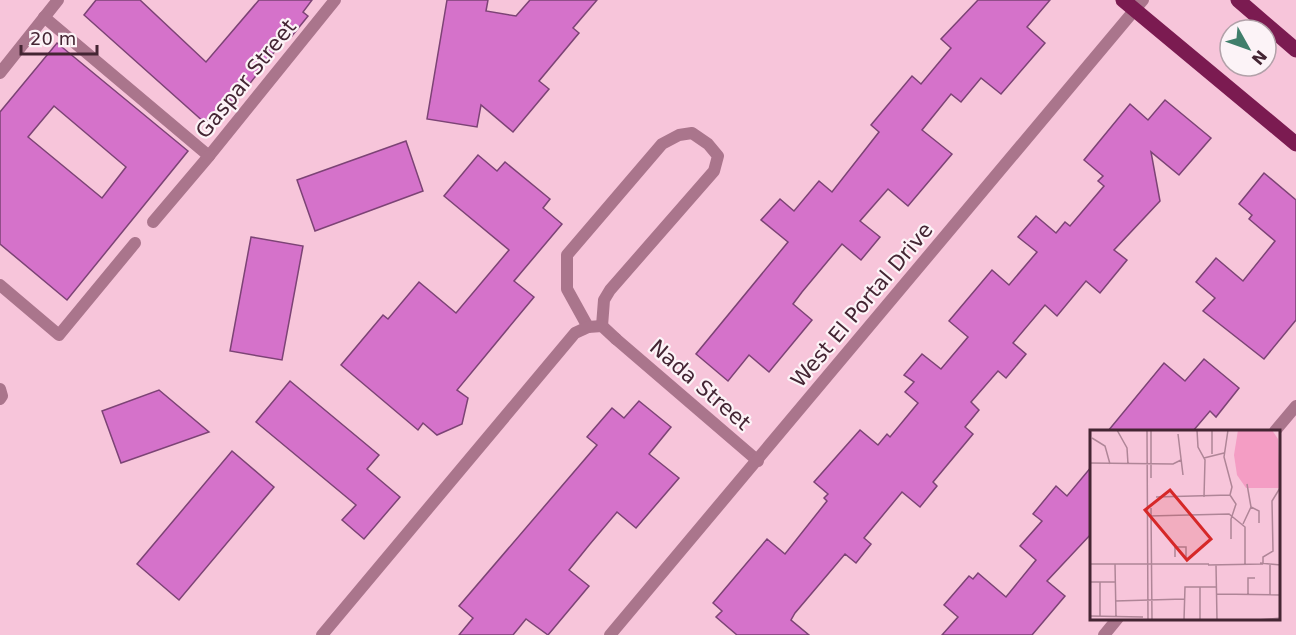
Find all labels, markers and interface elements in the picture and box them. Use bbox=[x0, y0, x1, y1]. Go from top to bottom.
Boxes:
street label: Gaspar Street bbox=[191, 15, 301, 143]
scale bar bbox=[21, 18, 98, 56]
north arrow bbox=[1218, 18, 1278, 78]
text: 20 m bbox=[30, 28, 76, 49]
text: N bbox=[1248, 46, 1271, 69]
street label: West El Portal Drive bbox=[786, 218, 938, 392]
street label: Nada Street bbox=[645, 335, 755, 435]
inset map bbox=[1090, 430, 1281, 620]

